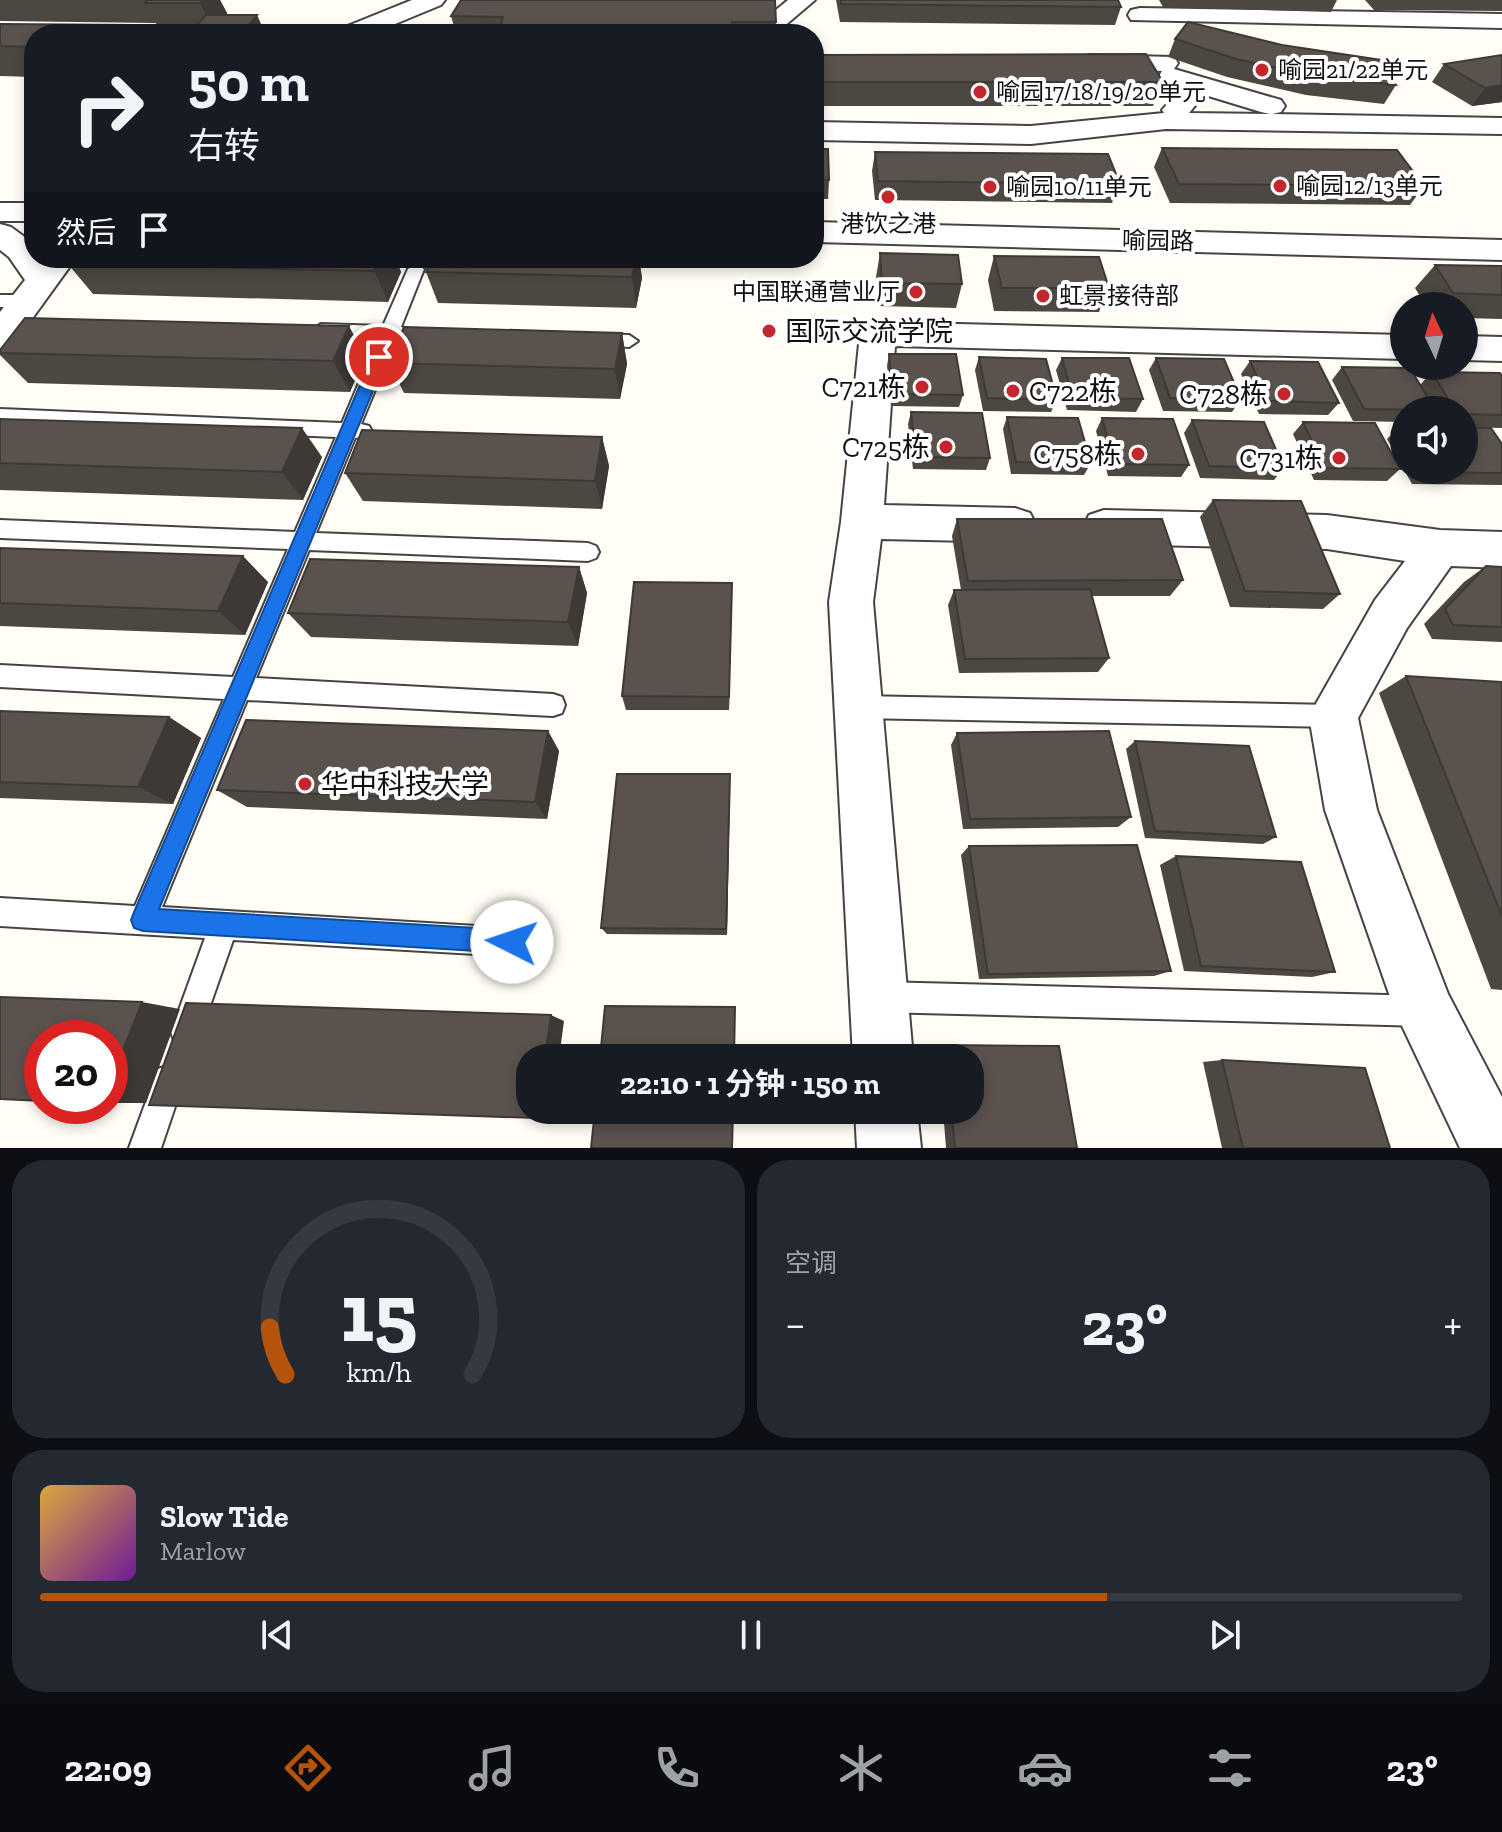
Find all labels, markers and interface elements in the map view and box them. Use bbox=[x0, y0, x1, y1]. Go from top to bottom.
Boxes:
text: 50 m bbox=[188, 48, 309, 115]
place label: 喻园21/22单元 bbox=[1278, 55, 1428, 84]
icon: right bbox=[56, 56, 160, 160]
marker: 喻园21/22单元 bbox=[1253, 61, 1271, 79]
place label: 喻园17/18/19/20单元 bbox=[996, 77, 1206, 106]
marker: 喻园17/18/19/20单元 bbox=[971, 83, 989, 101]
text: 右转 bbox=[188, 124, 260, 167]
place label: 喻园12/13单元 bbox=[1296, 171, 1443, 200]
place label: 喻园10/11单元 bbox=[1006, 172, 1152, 201]
marker: 喻园12/13单元 bbox=[1271, 177, 1289, 195]
marker: 喻园10/11单元 bbox=[981, 178, 999, 196]
marker: 港饮之港 bbox=[879, 188, 897, 206]
icon: arrive bbox=[132, 208, 176, 252]
place label: 港饮之港 bbox=[840, 209, 936, 238]
text: 然后 bbox=[56, 215, 116, 251]
street label: 喻园路 bbox=[1122, 225, 1194, 256]
place label: 中国联通营业厅 bbox=[732, 277, 900, 306]
place label: 虹景接待部 bbox=[1059, 281, 1179, 310]
marker: 中国联通营业厅 bbox=[907, 283, 925, 301]
marker: 虹景接待部 bbox=[1034, 287, 1052, 305]
north arrow bbox=[1390, 292, 1478, 380]
map controls bbox=[1390, 292, 1478, 484]
place label: 国际交流学院 bbox=[785, 315, 953, 348]
marker: 国际交流学院 bbox=[760, 322, 778, 340]
pin bbox=[345, 323, 413, 391]
icon: arrive bbox=[357, 335, 401, 379]
place label: C721栋 bbox=[822, 371, 906, 404]
place label: C722栋 bbox=[1029, 375, 1117, 408]
marker: C721栋 bbox=[913, 378, 931, 396]
place label: C728栋 bbox=[1179, 378, 1268, 411]
marker: C722栋 bbox=[1004, 382, 1022, 400]
marker: C728栋 bbox=[1275, 385, 1293, 403]
button: sound bbox=[1390, 396, 1478, 484]
place label: C725栋 bbox=[842, 431, 930, 464]
marker: C725栋 bbox=[937, 438, 955, 456]
place label: C758栋 bbox=[1033, 438, 1122, 471]
place label: C731栋 bbox=[1239, 442, 1323, 475]
marker: C758栋 bbox=[1129, 445, 1147, 463]
marker: C731栋 bbox=[1330, 449, 1348, 467]
place label: 华中科技大学 bbox=[321, 768, 489, 801]
marker: 华中科技大学 bbox=[296, 775, 314, 793]
position arrow bbox=[470, 900, 554, 984]
speed limit sign: 20 bbox=[24, 1020, 128, 1124]
text: 22:10 · 1 分钟 · 150 m bbox=[620, 1066, 880, 1102]
text: 空调 bbox=[785, 1247, 837, 1279]
text: 15 bbox=[340, 1262, 417, 1362]
text: 23° bbox=[1082, 1288, 1168, 1360]
text: − bbox=[785, 1297, 806, 1350]
text: + bbox=[1443, 1297, 1462, 1350]
text: km/h bbox=[346, 1355, 411, 1389]
text: Slow Tide bbox=[160, 1499, 288, 1535]
text: Marlow bbox=[160, 1535, 246, 1567]
icon: previous bbox=[255, 1613, 299, 1657]
icon: pause bbox=[729, 1613, 773, 1657]
icon: next bbox=[1203, 1613, 1247, 1657]
icon: directions bbox=[280, 1740, 336, 1796]
icon: music bbox=[464, 1740, 520, 1796]
icon: phone bbox=[649, 1740, 705, 1796]
icon: climate bbox=[833, 1740, 889, 1796]
icon: car bbox=[1017, 1740, 1073, 1796]
icon: filters bbox=[1202, 1740, 1258, 1796]
text: 22:09 bbox=[64, 1747, 152, 1790]
text: 23° bbox=[1386, 1747, 1438, 1790]

